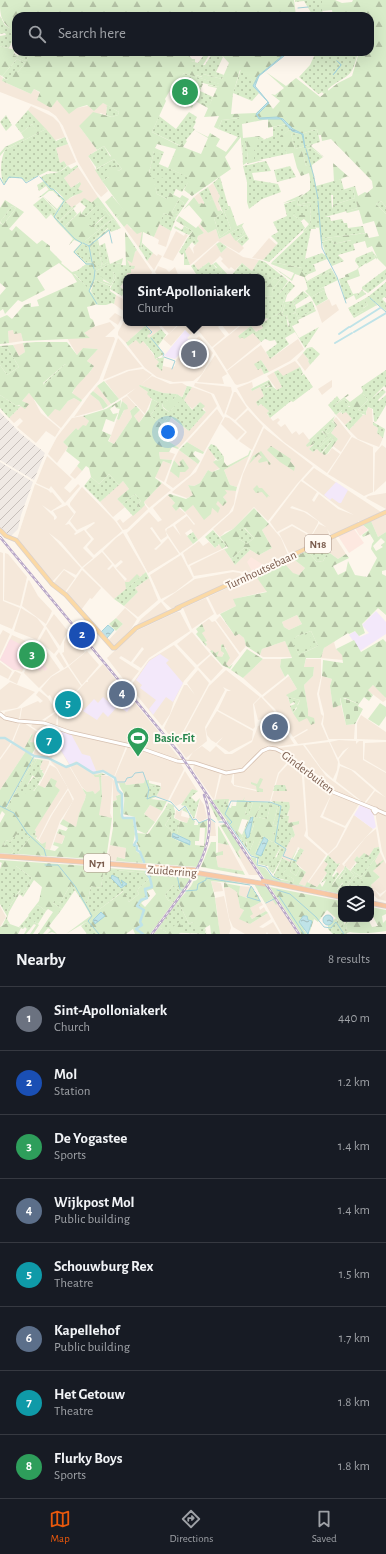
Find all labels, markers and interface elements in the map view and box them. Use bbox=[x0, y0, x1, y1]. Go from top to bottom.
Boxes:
search box bbox=[12, 12, 374, 56]
icon: search bbox=[26, 23, 48, 45]
text: Search here bbox=[58, 26, 126, 41]
pin: 8 bbox=[172, 77, 198, 107]
popup bbox=[123, 274, 265, 326]
text: Sint-Apolloniakerk bbox=[137, 284, 251, 299]
text: Church bbox=[137, 302, 173, 315]
pin: 1 bbox=[181, 339, 207, 369]
your location bbox=[158, 422, 178, 442]
road number: N18 bbox=[305, 535, 331, 553]
street label: Turnhoutsebaan bbox=[224, 548, 298, 592]
pin: 2 bbox=[69, 620, 95, 650]
pin: 3 bbox=[19, 640, 45, 670]
pin: 4 bbox=[109, 679, 135, 709]
pin: 5 bbox=[55, 689, 81, 719]
pin: 6 bbox=[262, 712, 288, 742]
sports icon: Basic-Fit bbox=[125, 725, 151, 758]
pin: 7 bbox=[36, 726, 62, 756]
place label: Basic-Fit bbox=[154, 732, 195, 744]
street label: Ginderbuiten bbox=[279, 748, 337, 796]
road number: N71 bbox=[84, 854, 110, 872]
street label: Zuiderring bbox=[147, 863, 197, 879]
map controls bbox=[338, 886, 374, 922]
button: layers bbox=[338, 886, 374, 922]
text: Nearby bbox=[16, 951, 66, 968]
text: 8 results bbox=[328, 953, 370, 966]
text: Sint-Apolloniakerk bbox=[54, 1003, 167, 1018]
text: 1 bbox=[27, 1012, 31, 1025]
text: 440 m bbox=[338, 1012, 370, 1025]
text: Church bbox=[54, 1021, 90, 1034]
text: Mol bbox=[54, 1067, 77, 1082]
text: 2 bbox=[26, 1076, 32, 1089]
text: 1.2 km bbox=[338, 1076, 370, 1089]
text: Station bbox=[54, 1085, 91, 1098]
text: De Yogastee bbox=[54, 1131, 127, 1146]
text: 3 bbox=[26, 1140, 32, 1153]
text: 1.4 km bbox=[338, 1140, 370, 1153]
text: Sports bbox=[54, 1149, 86, 1162]
text: Wijkpost Mol bbox=[54, 1195, 135, 1210]
text: 4 bbox=[26, 1204, 32, 1217]
text: 1.4 km bbox=[338, 1204, 370, 1217]
text: Public building bbox=[54, 1213, 130, 1226]
text: Schouwburg Rex bbox=[54, 1259, 153, 1274]
text: 5 bbox=[26, 1268, 32, 1281]
text: 1.5 km bbox=[339, 1268, 370, 1281]
text: Theatre bbox=[54, 1277, 93, 1290]
text: Kapellehof bbox=[54, 1323, 120, 1338]
text: 6 bbox=[26, 1332, 32, 1345]
text: 1.7 km bbox=[339, 1332, 370, 1345]
text: Public building bbox=[54, 1341, 130, 1354]
text: Het Getouw bbox=[54, 1387, 125, 1402]
text: 7 bbox=[26, 1396, 32, 1409]
text: 1.8 km bbox=[338, 1396, 370, 1409]
text: Theatre bbox=[54, 1405, 93, 1418]
text: Flurky Boys bbox=[54, 1451, 122, 1466]
text: 8 bbox=[26, 1460, 32, 1473]
text: 1.8 km bbox=[338, 1460, 370, 1473]
text: Sports bbox=[54, 1469, 86, 1482]
tab: Map bbox=[49, 1508, 71, 1545]
tab: Directions bbox=[169, 1508, 213, 1545]
tab: Saved bbox=[312, 1508, 337, 1545]

